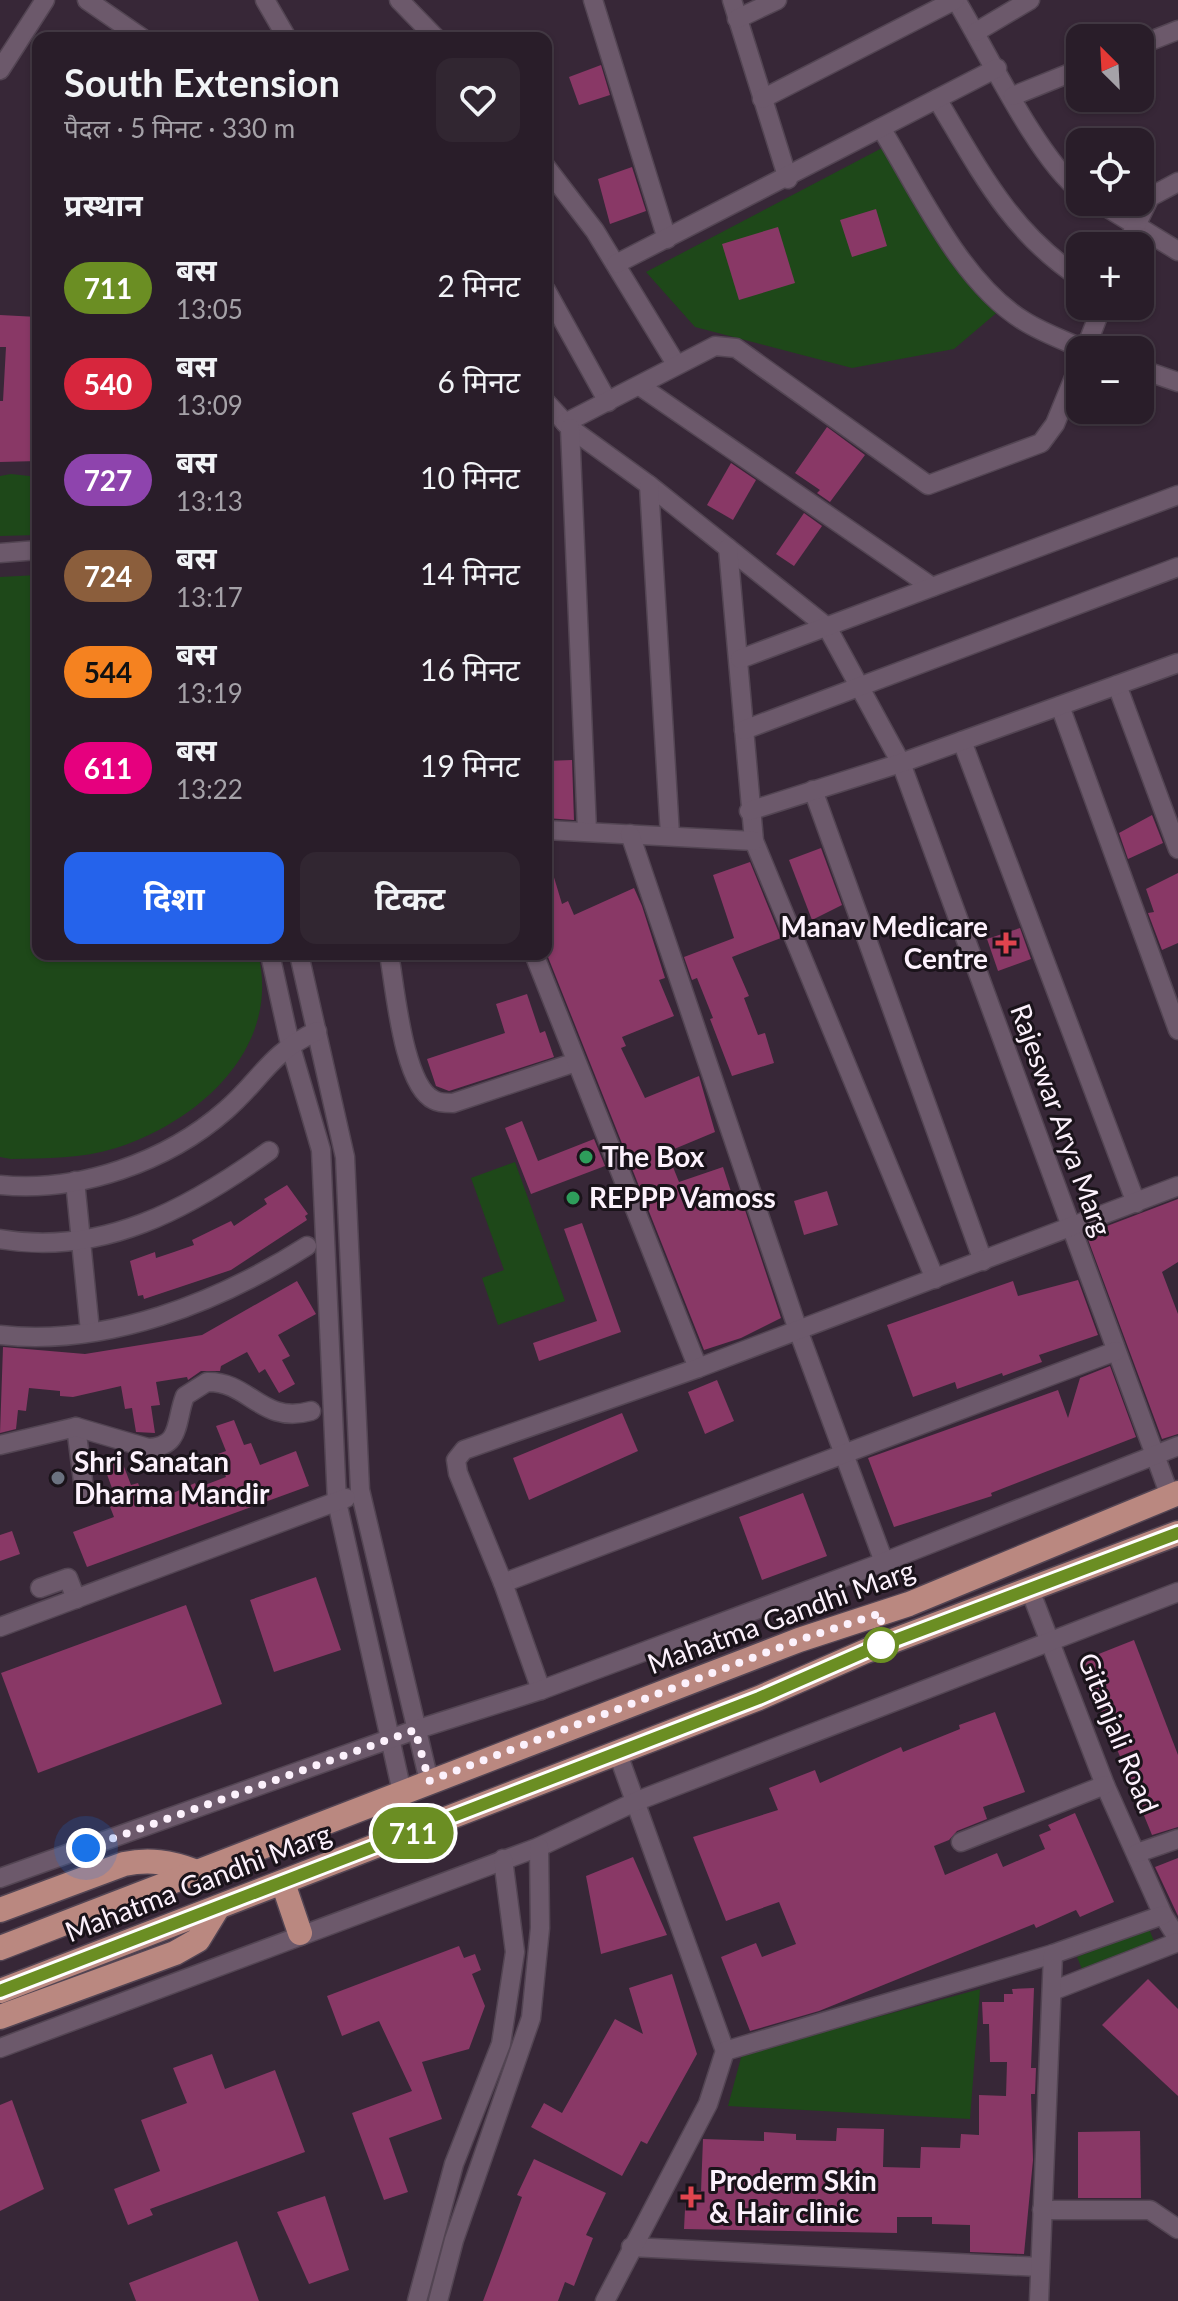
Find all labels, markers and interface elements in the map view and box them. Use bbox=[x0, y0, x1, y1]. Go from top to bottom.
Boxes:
north arrow bbox=[1066, 24, 1154, 112]
map controls bbox=[1066, 24, 1154, 424]
button: heart bbox=[436, 58, 520, 142]
text: South Extension bbox=[64, 59, 340, 105]
text: पैदल · 5 मिनट · 330 m bbox=[64, 112, 295, 144]
button: locate bbox=[1066, 128, 1154, 216]
text: प्रस्थान bbox=[64, 186, 143, 222]
button: + bbox=[1066, 232, 1154, 320]
text: बस bbox=[176, 251, 217, 287]
text: 2 मिनट bbox=[437, 267, 520, 303]
text: 711 bbox=[84, 271, 132, 305]
text: 13:05 bbox=[176, 293, 243, 325]
button: − bbox=[1066, 336, 1154, 424]
text: बस bbox=[176, 347, 217, 383]
text: 6 मिनट bbox=[437, 363, 520, 399]
text: 540 bbox=[84, 367, 132, 401]
text: 13:09 bbox=[176, 389, 243, 421]
text: बस bbox=[176, 443, 217, 479]
text: 10 मिनट bbox=[420, 459, 520, 495]
text: 727 bbox=[84, 463, 132, 497]
text: 13:13 bbox=[176, 485, 243, 517]
text: बस bbox=[176, 539, 217, 575]
text: 14 मिनट bbox=[420, 555, 520, 591]
text: 724 bbox=[84, 559, 132, 593]
text: 13:17 bbox=[176, 581, 243, 613]
text: बस bbox=[176, 635, 217, 671]
text: 16 मिनट bbox=[420, 651, 520, 687]
text: 544 bbox=[84, 655, 132, 689]
text: 13:19 bbox=[176, 677, 243, 709]
text: बस bbox=[176, 731, 217, 767]
text: 19 मिनट bbox=[420, 747, 520, 783]
text: 611 bbox=[84, 751, 132, 785]
text: 13:22 bbox=[176, 773, 243, 805]
button: दिशा bbox=[64, 852, 284, 944]
button: टिकट bbox=[300, 852, 520, 944]
place label: Manav Medicare Centre bbox=[780, 909, 988, 975]
marker: Manav Medicare Centre bbox=[995, 932, 1017, 954]
street label: Rajeswar Arya Marg bbox=[1004, 999, 1120, 1240]
place label: The Box bbox=[602, 1139, 705, 1173]
marker: The Box bbox=[577, 1148, 595, 1166]
place label: REPPP Vamoss bbox=[589, 1180, 776, 1214]
marker: REPPP Vamoss bbox=[564, 1189, 582, 1207]
place label: Shri Sanatan Dharma Mandir bbox=[74, 1444, 270, 1510]
marker: Shri Sanatan Dharma Mandir bbox=[49, 1469, 67, 1487]
street label: Mahatma Gandhi Marg bbox=[642, 1552, 919, 1680]
unlabelled marker bbox=[864, 1628, 898, 1662]
street label: Gitanjali Road bbox=[1071, 1647, 1167, 1818]
line badge: 711 bbox=[367, 1807, 459, 1859]
street label: Mahatma Gandhi Marg bbox=[60, 1816, 335, 1948]
text: 711 bbox=[389, 1816, 437, 1850]
your location bbox=[66, 1828, 106, 1868]
place label: Proderm Skin & Hair clinic bbox=[709, 2163, 877, 2229]
marker: Proderm Skin & Hair clinic bbox=[680, 2186, 702, 2208]

